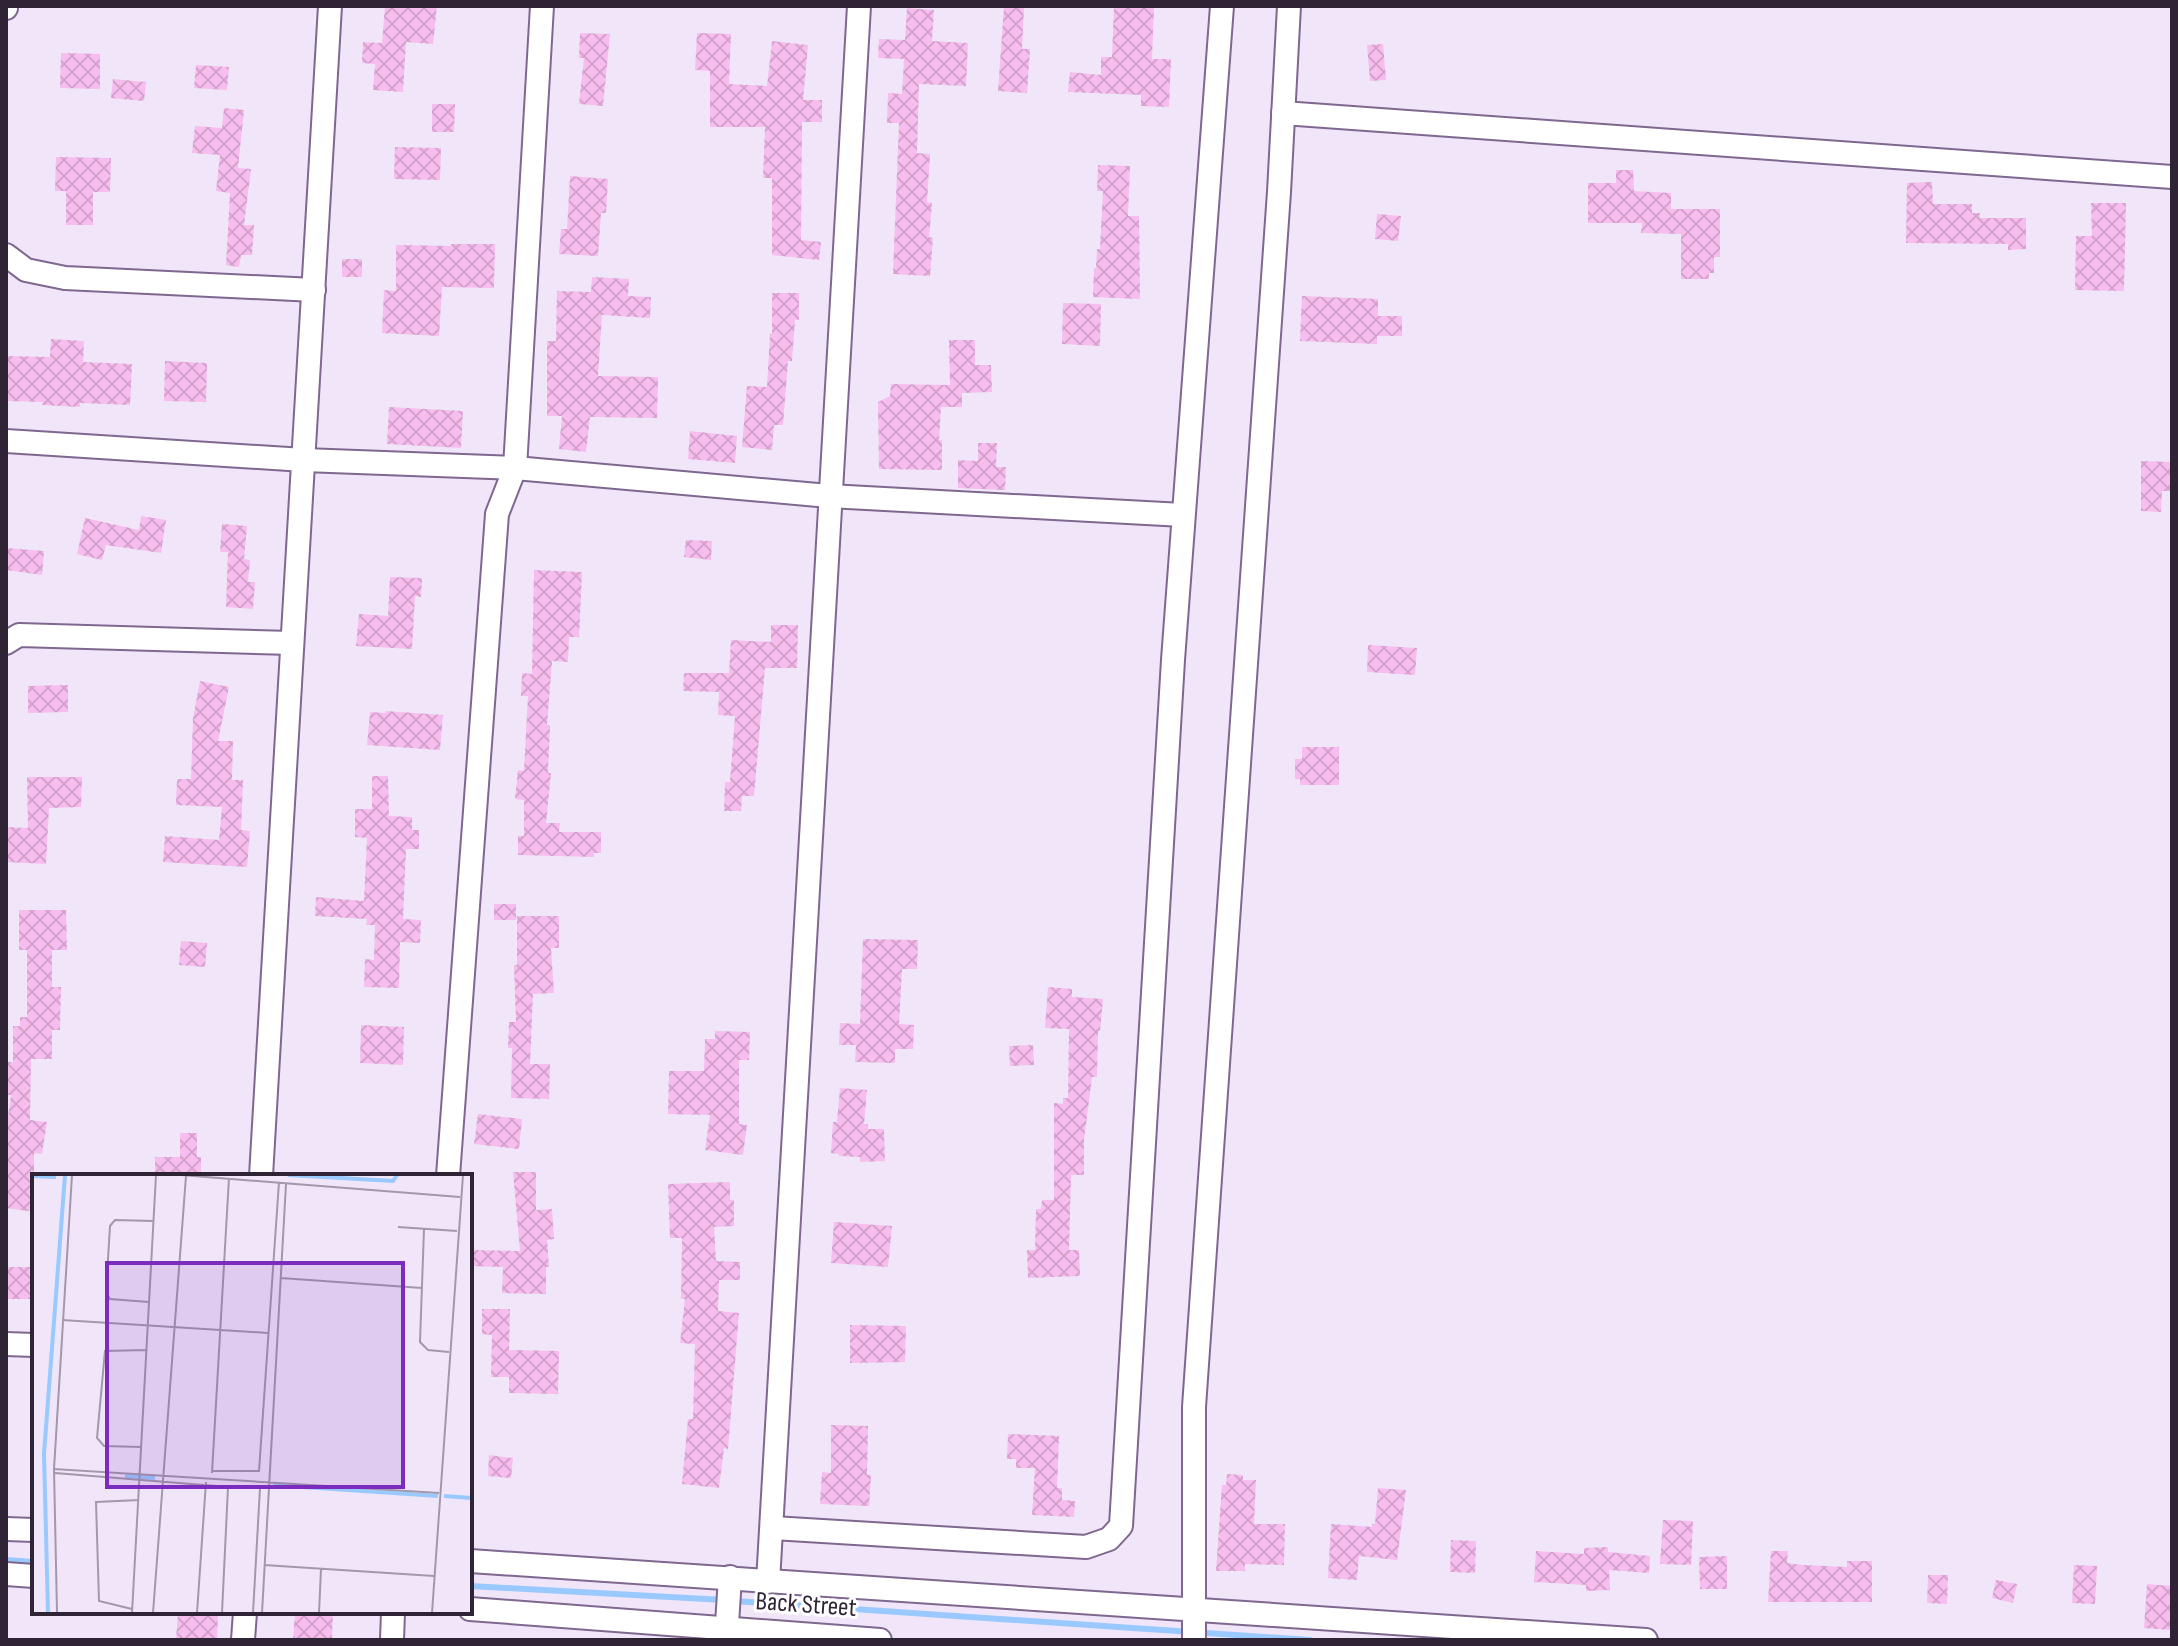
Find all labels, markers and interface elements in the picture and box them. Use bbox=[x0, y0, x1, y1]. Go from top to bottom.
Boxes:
inset map bbox=[32, 1174, 472, 1614]
street label: Back Street bbox=[755, 1586, 858, 1624]

